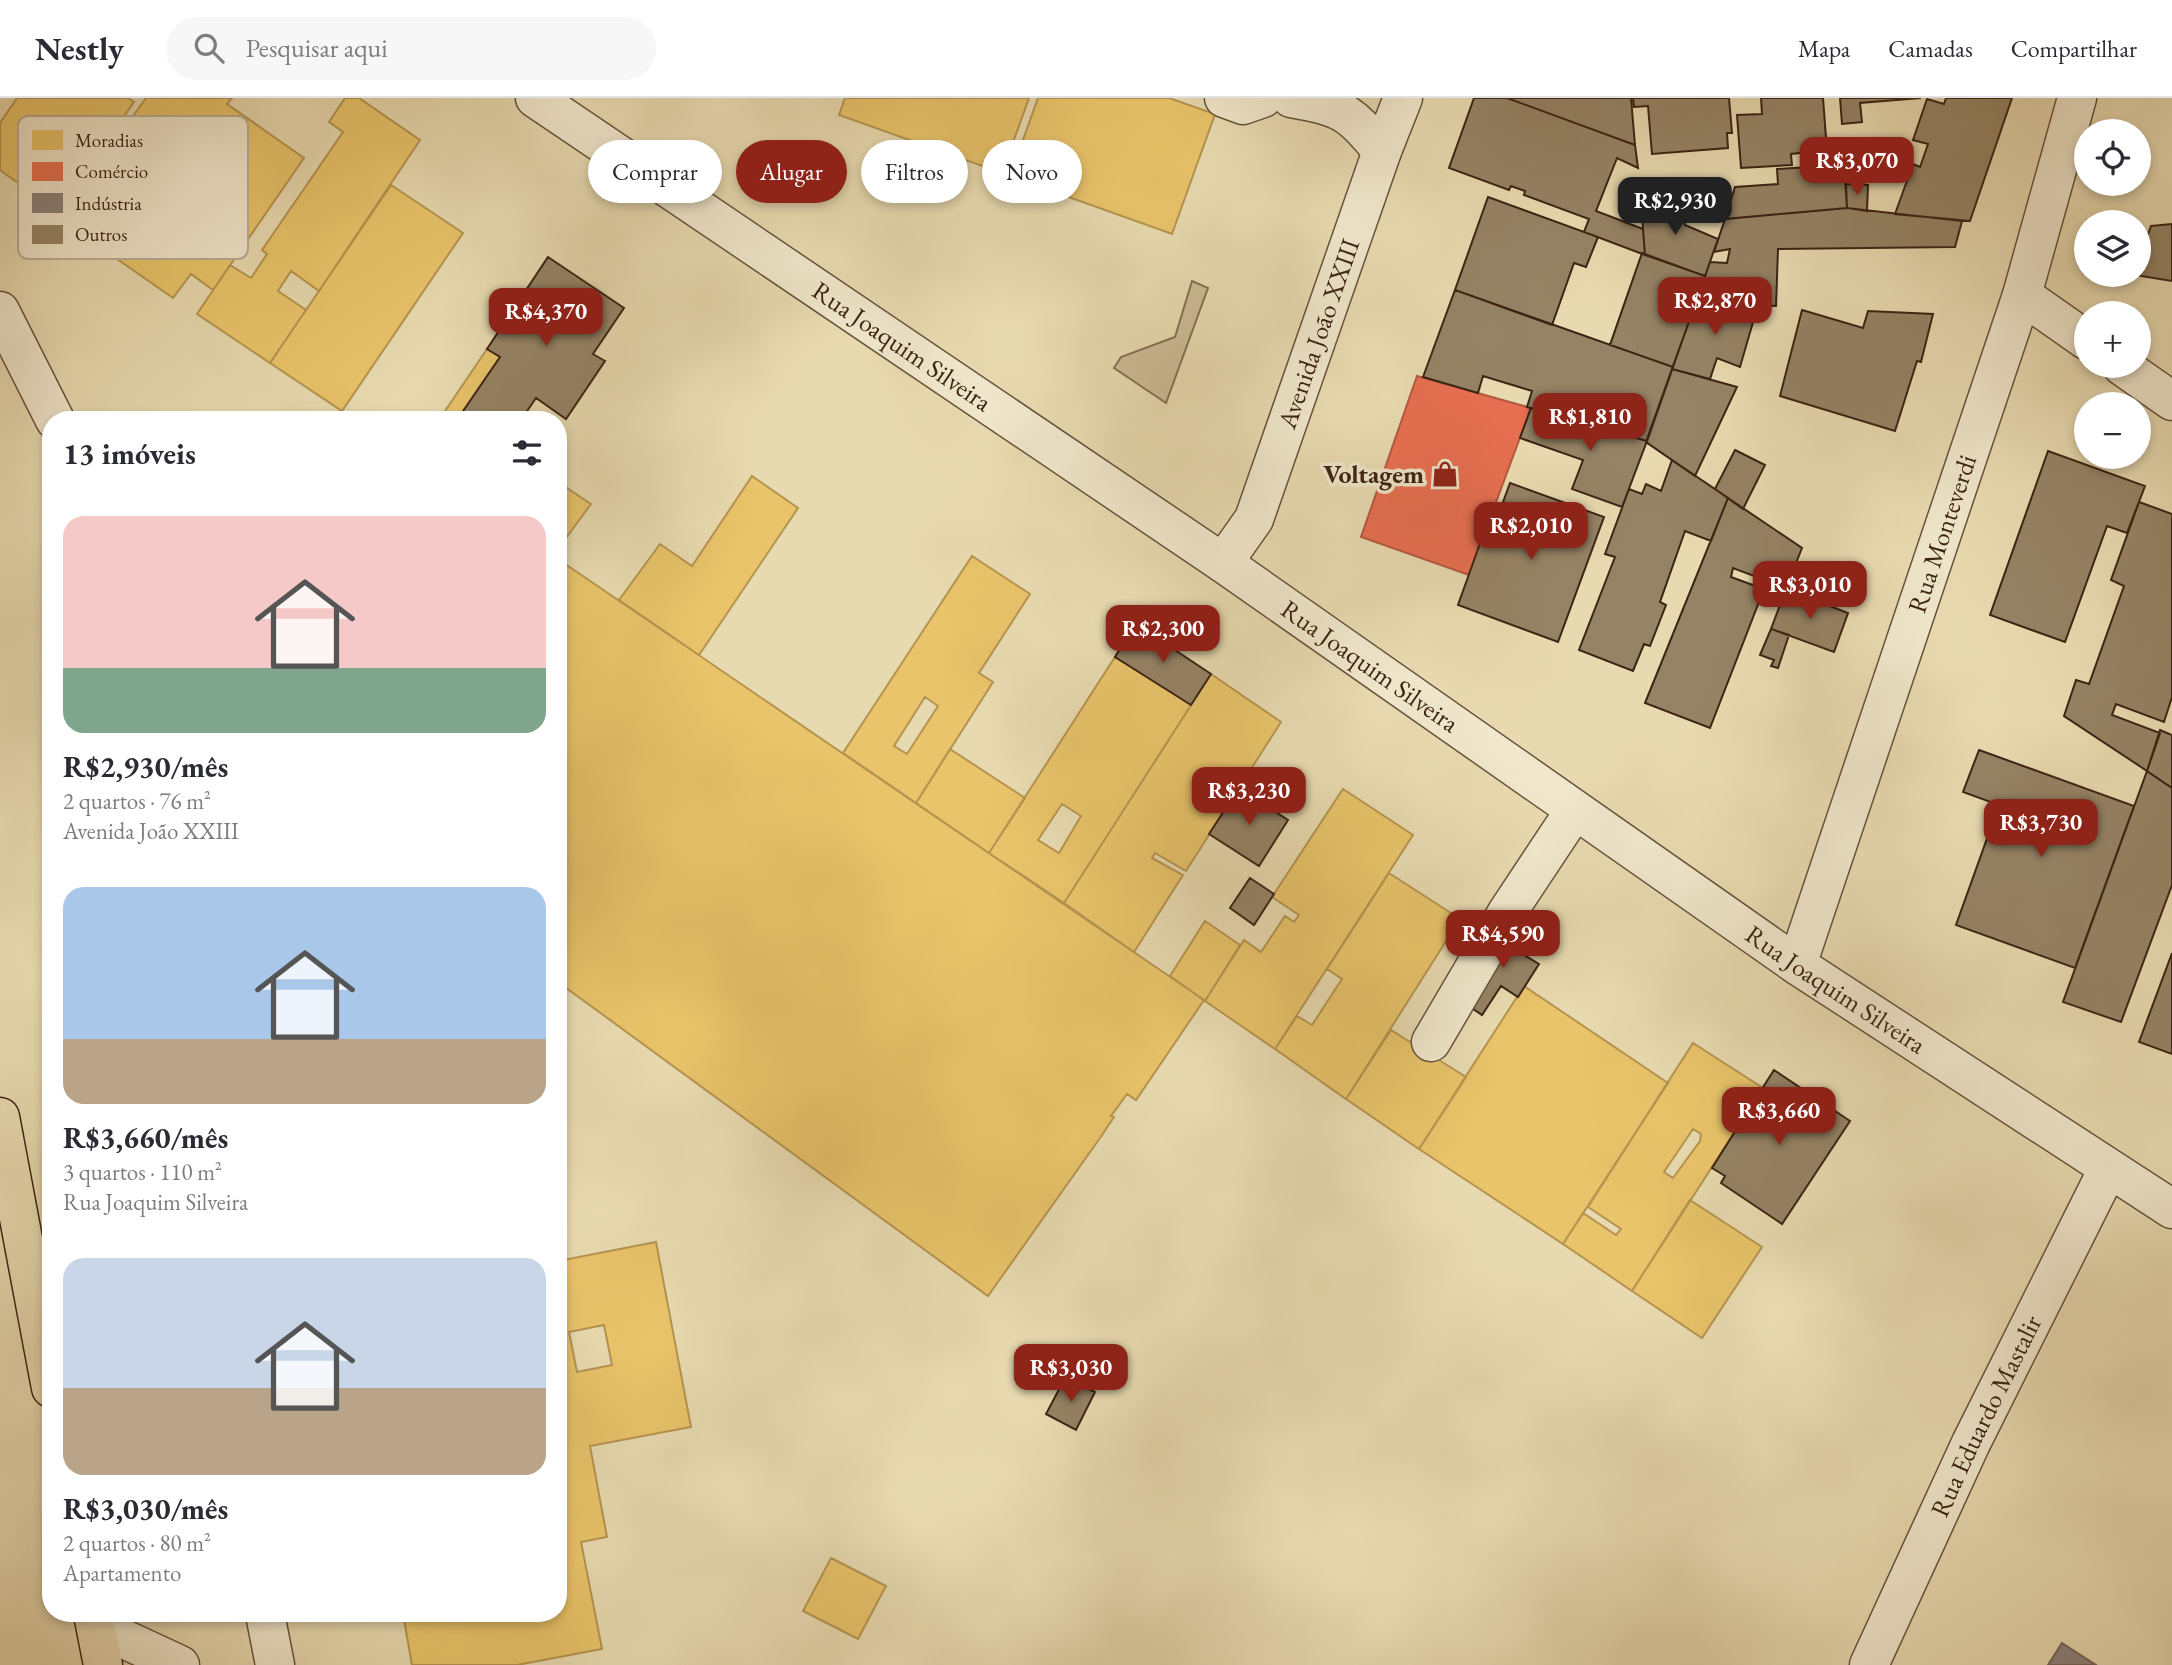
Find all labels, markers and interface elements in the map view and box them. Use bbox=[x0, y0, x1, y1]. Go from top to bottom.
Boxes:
search box bbox=[166, 17, 656, 80]
text: Nestly bbox=[35, 27, 124, 70]
icon: search bbox=[190, 29, 228, 67]
text: Pesquisar aqui bbox=[246, 31, 388, 65]
text: Mapa bbox=[1798, 33, 1850, 64]
text: Camadas bbox=[1888, 33, 1973, 64]
text: Compartilhar bbox=[2011, 33, 2137, 64]
legend bbox=[18, 116, 248, 259]
map controls bbox=[2074, 119, 2151, 469]
button: locate bbox=[2074, 119, 2151, 196]
text: Moradias bbox=[75, 128, 143, 153]
pin: R$3,070 bbox=[1792, 138, 1922, 197]
chip: Comprar bbox=[588, 140, 722, 203]
chip: Alugar bbox=[736, 140, 847, 203]
chip: Filtros bbox=[861, 140, 968, 203]
chip: Novo bbox=[982, 140, 1082, 203]
text: R$3,070 bbox=[1816, 145, 1898, 175]
text: Comércio bbox=[75, 159, 148, 184]
pin: R$2,930 bbox=[1610, 178, 1740, 237]
text: R$2,930 bbox=[1634, 185, 1716, 215]
text: Indústria bbox=[75, 191, 142, 216]
button: layers bbox=[2074, 210, 2151, 287]
text: Outros bbox=[75, 222, 127, 247]
street label: Avenida João XXIII bbox=[1269, 234, 1367, 434]
street label: Rua Joaquim Silveira bbox=[806, 273, 999, 419]
pin: R$2,870 bbox=[1650, 278, 1780, 337]
text: R$2,870 bbox=[1674, 285, 1756, 315]
pin: R$4,370 bbox=[481, 288, 611, 348]
text: R$4,370 bbox=[505, 296, 587, 326]
button: + bbox=[2074, 301, 2151, 378]
button: − bbox=[2074, 392, 2151, 469]
pin: R$1,810 bbox=[1525, 394, 1655, 453]
text: R$1,810 bbox=[1549, 401, 1631, 431]
text: 13 imóveis bbox=[63, 434, 196, 473]
icon: filters bbox=[508, 434, 546, 472]
street label: Rua Monteverdi bbox=[1900, 450, 1984, 617]
place label: Voltagem bbox=[1323, 457, 1424, 491]
shop icon: Voltagem bbox=[1430, 459, 1460, 489]
pin: R$2,010 bbox=[1466, 503, 1596, 562]
text: R$2,010 bbox=[1490, 510, 1572, 540]
icon: home bbox=[242, 561, 368, 687]
pin: R$3,010 bbox=[1745, 561, 1875, 621]
text: R$3,010 bbox=[1769, 569, 1851, 599]
street label: Rua Joaquim Silveira bbox=[1275, 592, 1466, 740]
pin: R$2,300 bbox=[1098, 606, 1228, 665]
text: R$2,300 bbox=[1122, 613, 1204, 643]
text: R$2,930/mês bbox=[63, 747, 228, 786]
pin: R$3,230 bbox=[1184, 768, 1314, 827]
text: R$3,230 bbox=[1208, 775, 1290, 805]
text: 2 quartos · 76 m² bbox=[63, 786, 211, 816]
pin: R$3,730 bbox=[1976, 800, 2106, 859]
text: R$3,730 bbox=[2000, 807, 2082, 837]
text: Avenida João XXIII bbox=[63, 816, 239, 846]
pin: R$4,590 bbox=[1438, 910, 1568, 970]
street label: Rua Joaquim Silveira bbox=[1739, 917, 1933, 1062]
text: R$4,590 bbox=[1462, 918, 1544, 948]
icon: home bbox=[242, 932, 368, 1058]
pin: R$3,660 bbox=[1714, 1088, 1844, 1147]
text: R$3,660 bbox=[1738, 1095, 1820, 1125]
text: R$3,660/mês bbox=[63, 1118, 228, 1157]
text: 3 quartos · 110 m² bbox=[63, 1157, 222, 1187]
text: Rua Joaquim Silveira bbox=[63, 1187, 248, 1217]
icon: home bbox=[242, 1303, 368, 1429]
street label: Rua Eduardo Mastalir bbox=[1922, 1309, 2049, 1522]
pin: R$3,030 bbox=[1006, 1344, 1136, 1404]
text: R$3,030 bbox=[1030, 1352, 1112, 1382]
text: R$3,030/mês bbox=[63, 1489, 228, 1528]
text: 2 quartos · 80 m² bbox=[63, 1528, 211, 1558]
text: Apartamento bbox=[63, 1558, 181, 1588]

